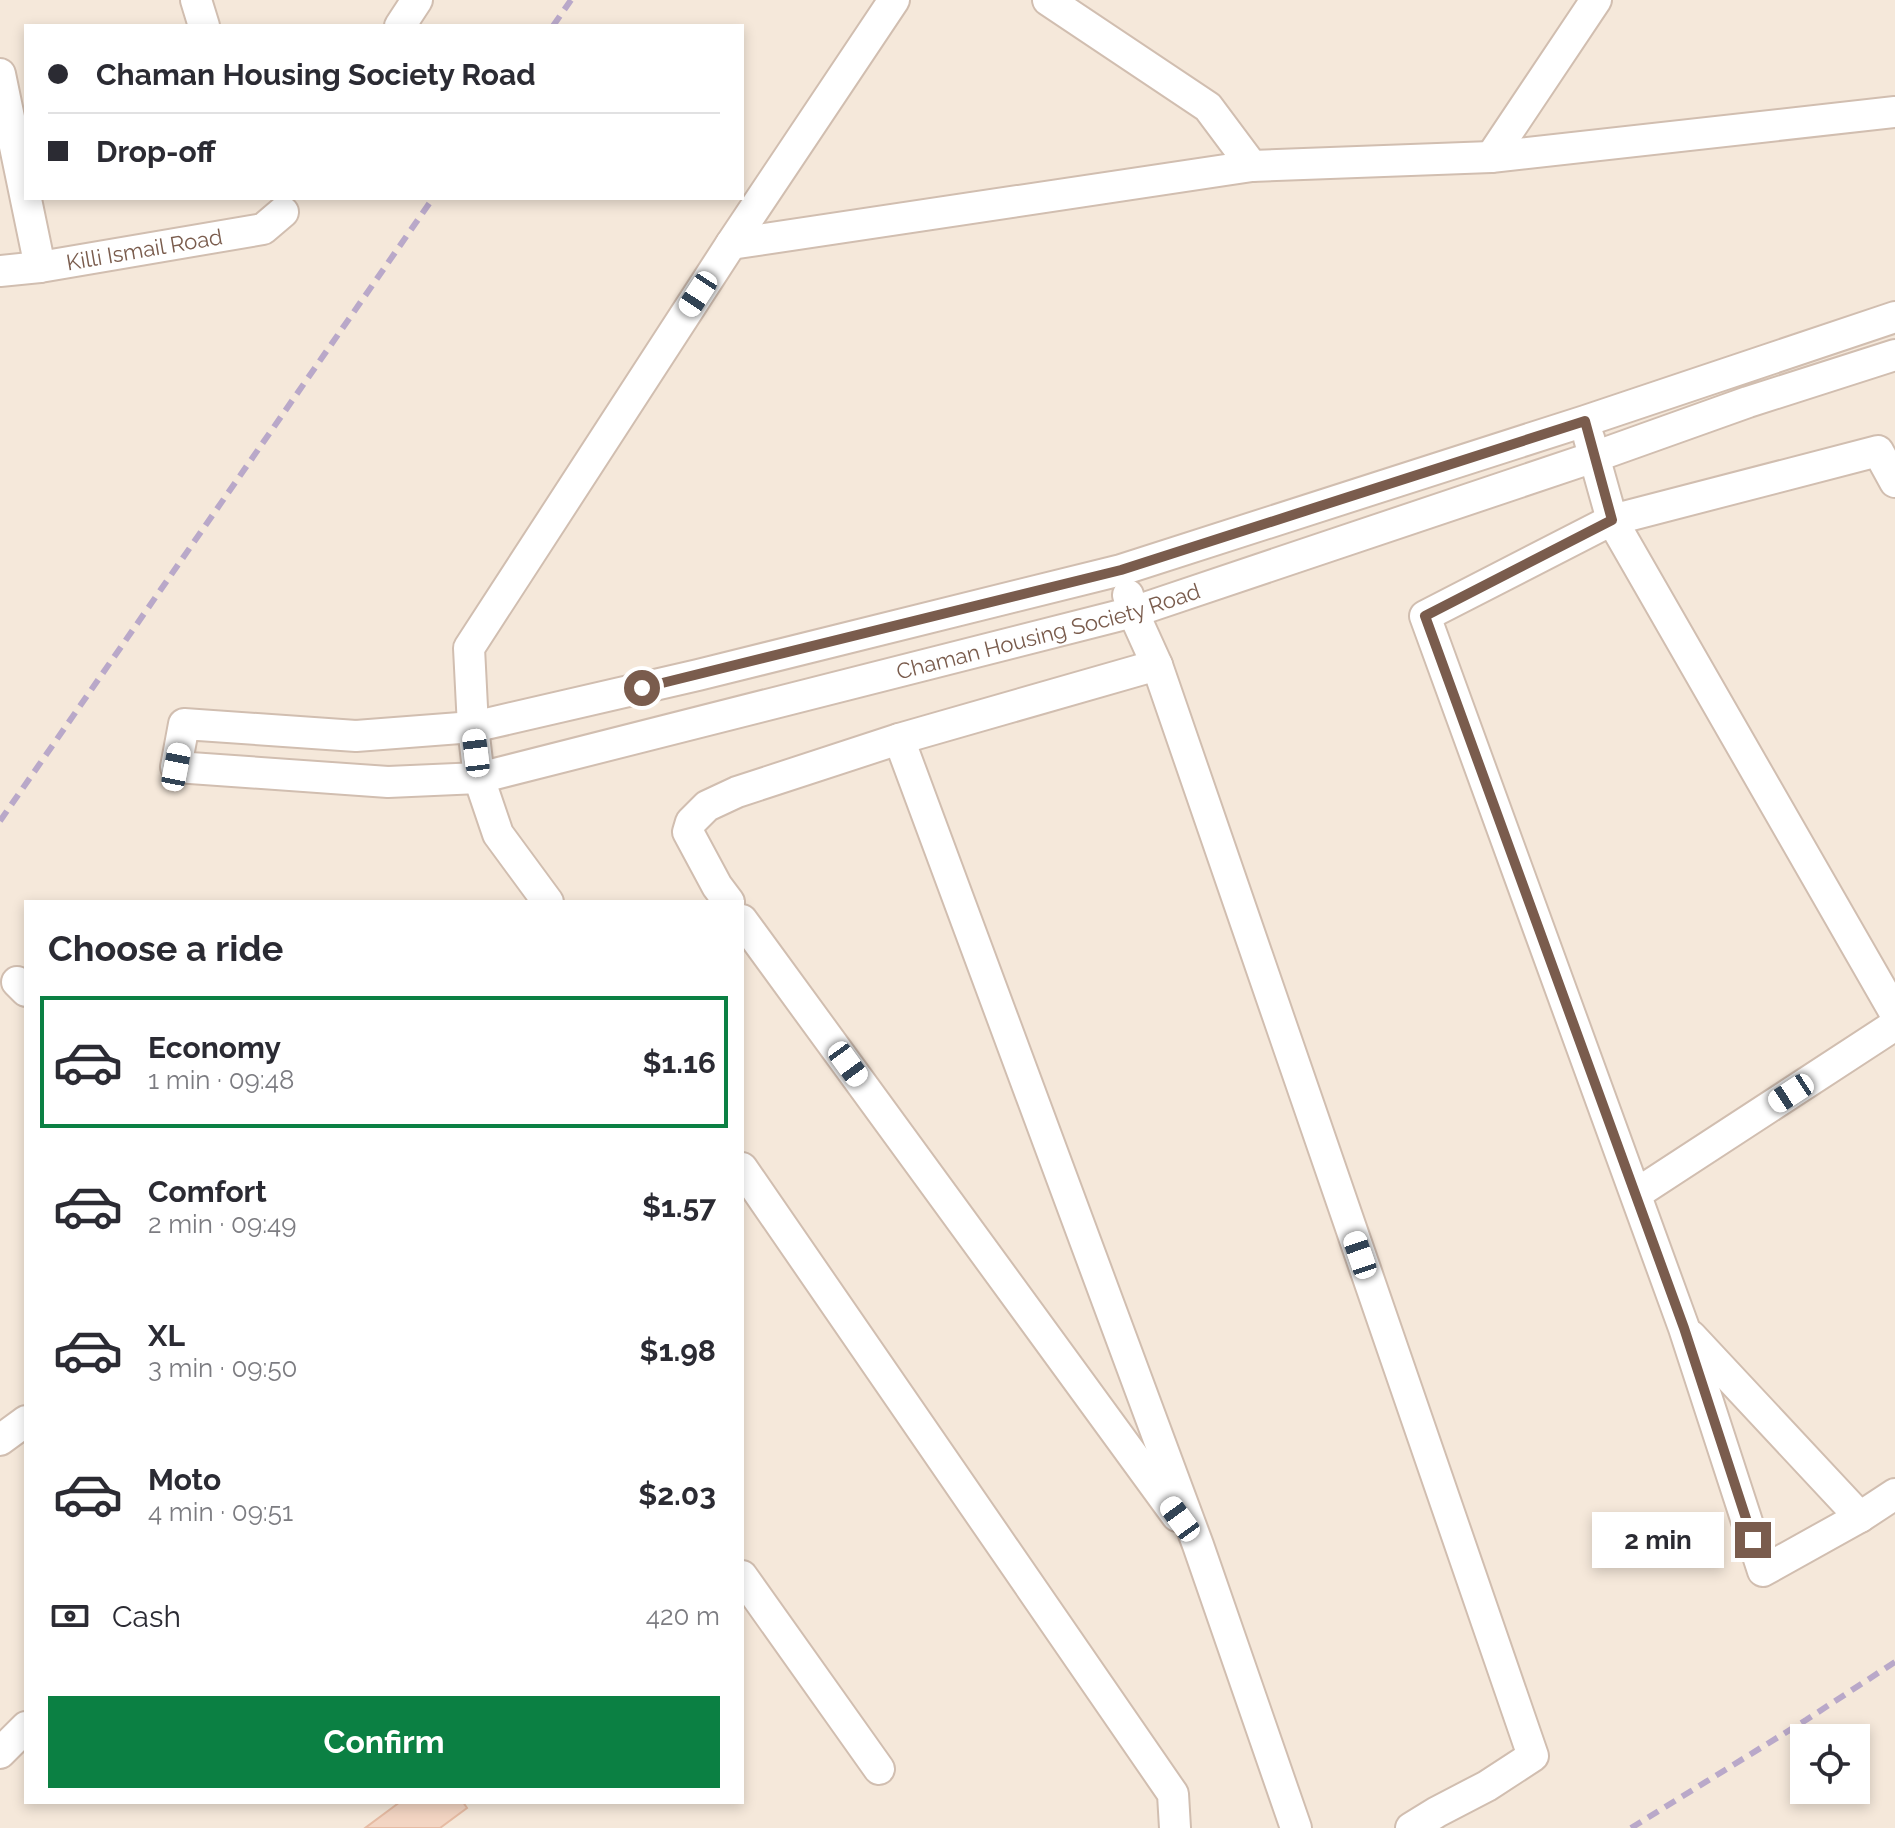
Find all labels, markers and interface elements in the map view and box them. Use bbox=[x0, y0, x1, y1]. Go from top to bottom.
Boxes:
text: Chaman Housing Society Road bbox=[96, 57, 536, 92]
text: Drop-off bbox=[96, 134, 216, 169]
street label: Killi Ismail Road bbox=[64, 223, 224, 275]
car bbox=[675, 267, 721, 321]
street label: Chaman Housing Society Road bbox=[894, 577, 1203, 685]
route start bbox=[624, 670, 660, 706]
car bbox=[461, 728, 491, 778]
car bbox=[160, 741, 192, 793]
text: Choose a ride bbox=[48, 927, 283, 969]
icon: car bbox=[52, 1026, 124, 1098]
text: Economy bbox=[148, 1030, 281, 1065]
car bbox=[824, 1038, 872, 1090]
text: $1.16 bbox=[642, 1045, 716, 1080]
text: 1 min · 09:48 bbox=[148, 1065, 294, 1095]
car bbox=[1764, 1070, 1818, 1116]
icon: car bbox=[52, 1170, 124, 1242]
text: Comfort bbox=[148, 1174, 267, 1209]
text: $1.57 bbox=[642, 1189, 716, 1224]
text: 2 min · 09:49 bbox=[148, 1209, 297, 1239]
car bbox=[1341, 1228, 1379, 1282]
icon: car bbox=[52, 1314, 124, 1386]
text: XL bbox=[148, 1318, 185, 1353]
text: $1.98 bbox=[640, 1333, 716, 1368]
text: 3 min · 09:50 bbox=[148, 1353, 298, 1383]
icon: car bbox=[52, 1458, 124, 1530]
text: Moto bbox=[148, 1462, 221, 1497]
text: $2.03 bbox=[638, 1477, 716, 1512]
car bbox=[1156, 1493, 1204, 1545]
text: 4 min · 09:51 bbox=[148, 1497, 293, 1527]
callout: 2 min bbox=[1593, 1512, 1725, 1568]
route end bbox=[1735, 1522, 1771, 1558]
text: 2 min bbox=[1624, 1525, 1692, 1555]
icon: cash bbox=[48, 1594, 92, 1638]
text: Cash bbox=[112, 1599, 181, 1634]
text: 420 m bbox=[646, 1601, 720, 1631]
button: Confirm bbox=[48, 1696, 720, 1788]
map controls bbox=[1790, 1724, 1870, 1804]
button: locate bbox=[1790, 1724, 1870, 1804]

